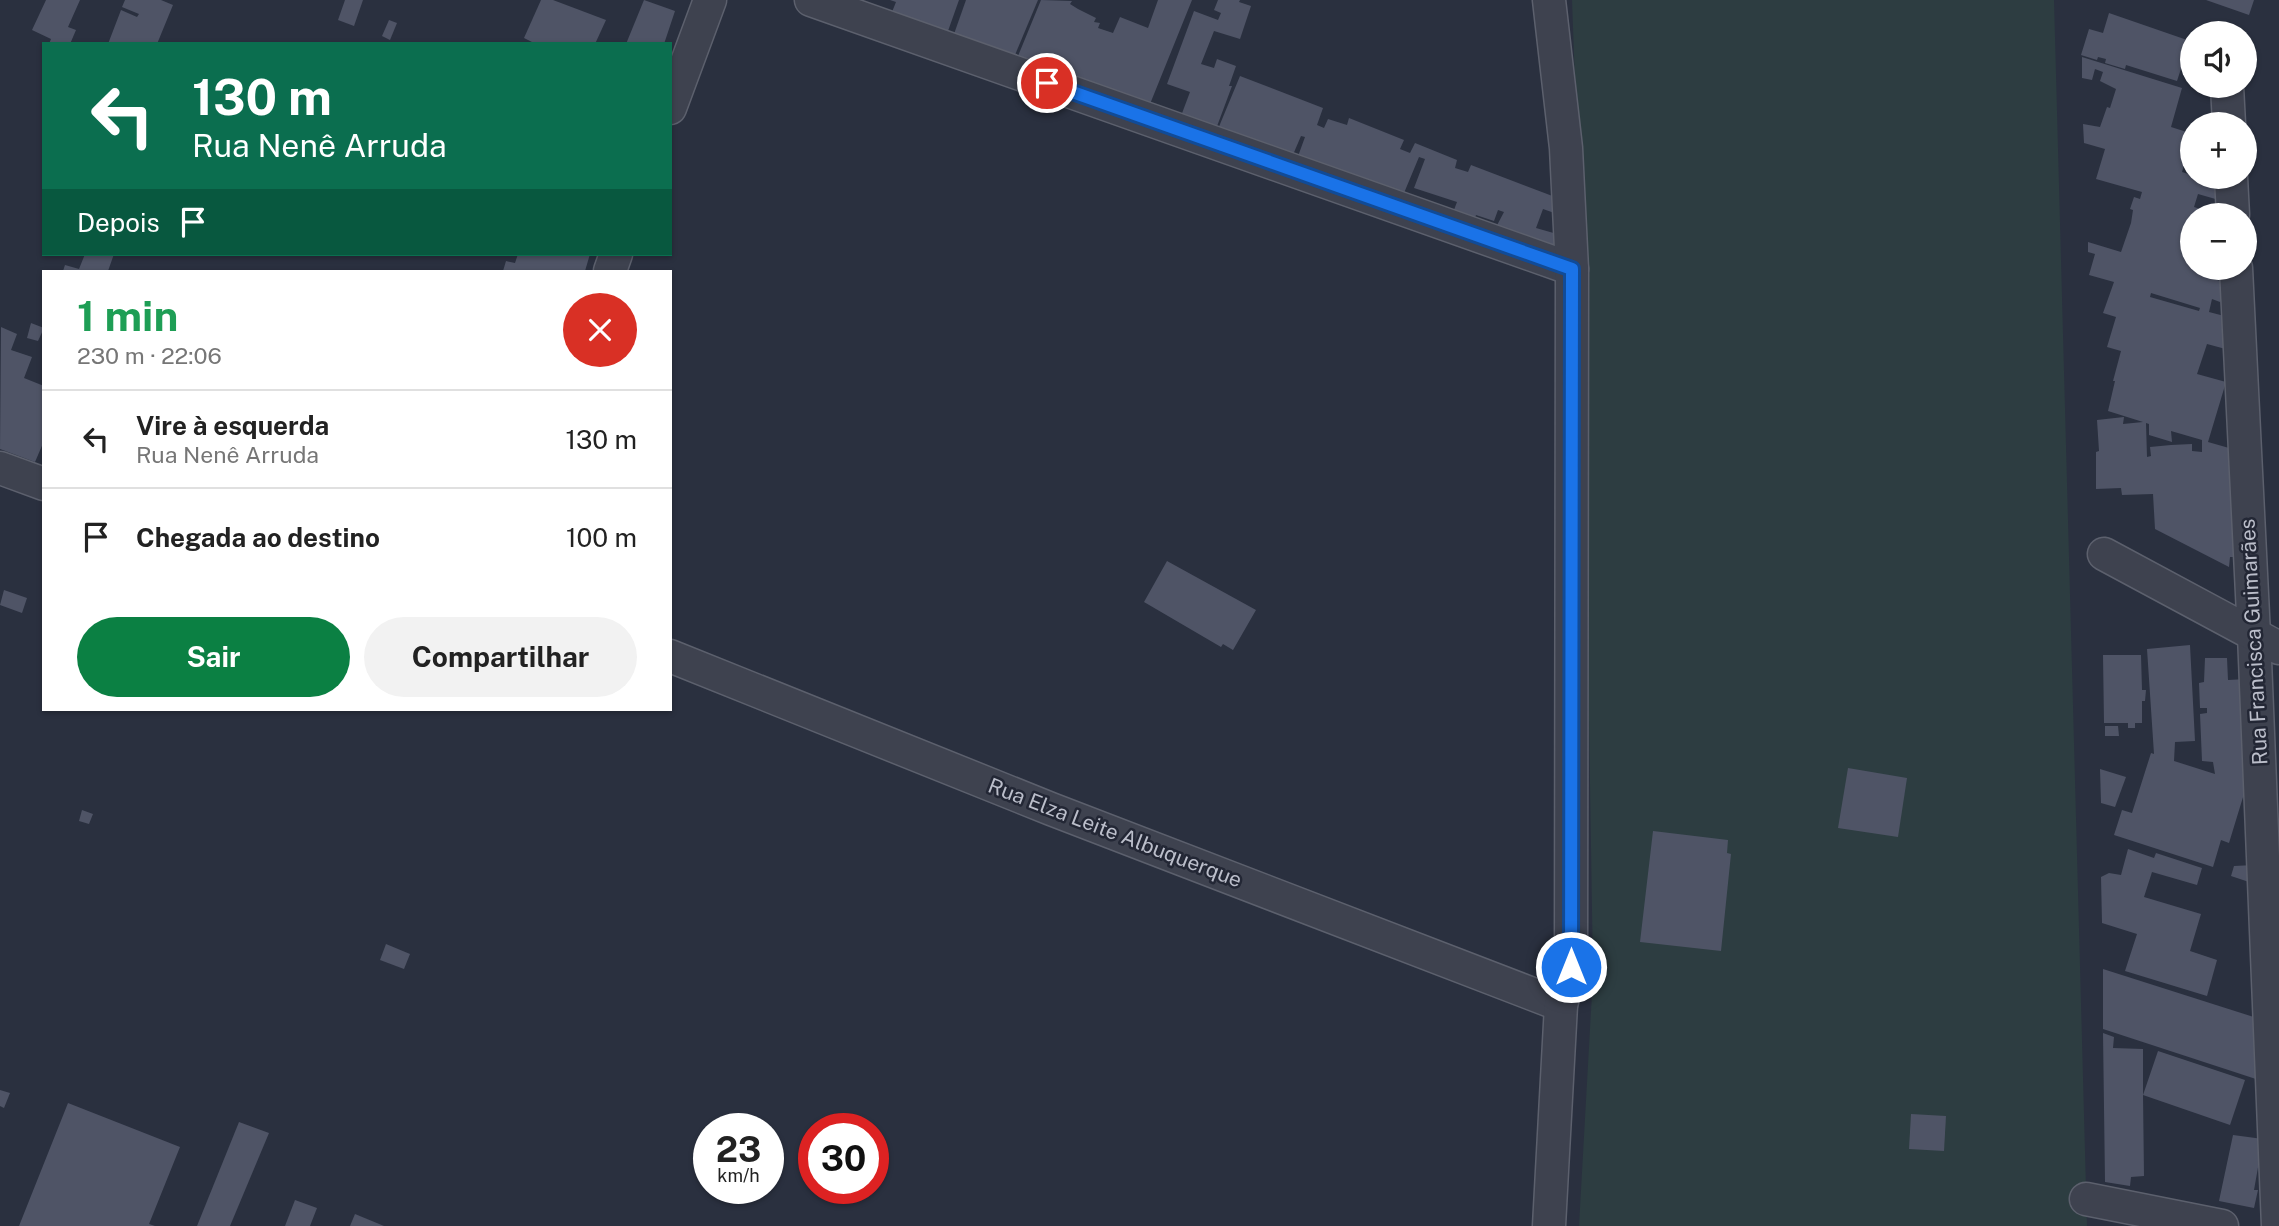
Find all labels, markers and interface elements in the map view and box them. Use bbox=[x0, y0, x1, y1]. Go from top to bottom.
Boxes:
map controls bbox=[2180, 21, 2257, 280]
button: sound bbox=[2180, 21, 2257, 98]
pin bbox=[1017, 53, 1077, 113]
icon: arrive bbox=[1028, 64, 1066, 102]
text: 130 m bbox=[192, 68, 332, 126]
icon: left bbox=[77, 70, 168, 161]
button: + bbox=[2180, 112, 2257, 189]
text: Rua Nenê Arruda bbox=[192, 127, 447, 164]
icon: arrive bbox=[174, 203, 212, 241]
button: − bbox=[2180, 203, 2257, 280]
text: Depois bbox=[77, 207, 160, 238]
text: 1 min bbox=[77, 291, 178, 340]
button: close bbox=[563, 293, 637, 367]
text: 230 m · 22:06 bbox=[77, 342, 222, 369]
text: Vire à esquerda bbox=[136, 410, 329, 441]
icon: left bbox=[77, 420, 115, 458]
text: 130 m bbox=[565, 424, 637, 455]
text: Rua Nenê Arruda bbox=[136, 441, 319, 468]
icon: arrive bbox=[77, 518, 115, 556]
street label: Rua Francisca Guimarães bbox=[2235, 518, 2272, 766]
text: Chegada ao destino bbox=[136, 522, 380, 553]
text: 100 m bbox=[566, 522, 637, 553]
button: Sair bbox=[77, 617, 350, 697]
button: Compartilhar bbox=[364, 617, 637, 697]
street label: Rua Elza Leite Albuquerque bbox=[985, 773, 1246, 893]
position arrow bbox=[1534, 930, 1608, 1004]
speed limit sign: 30 bbox=[798, 1113, 889, 1204]
text: 23 bbox=[716, 1129, 761, 1170]
text: km/h bbox=[717, 1165, 760, 1186]

